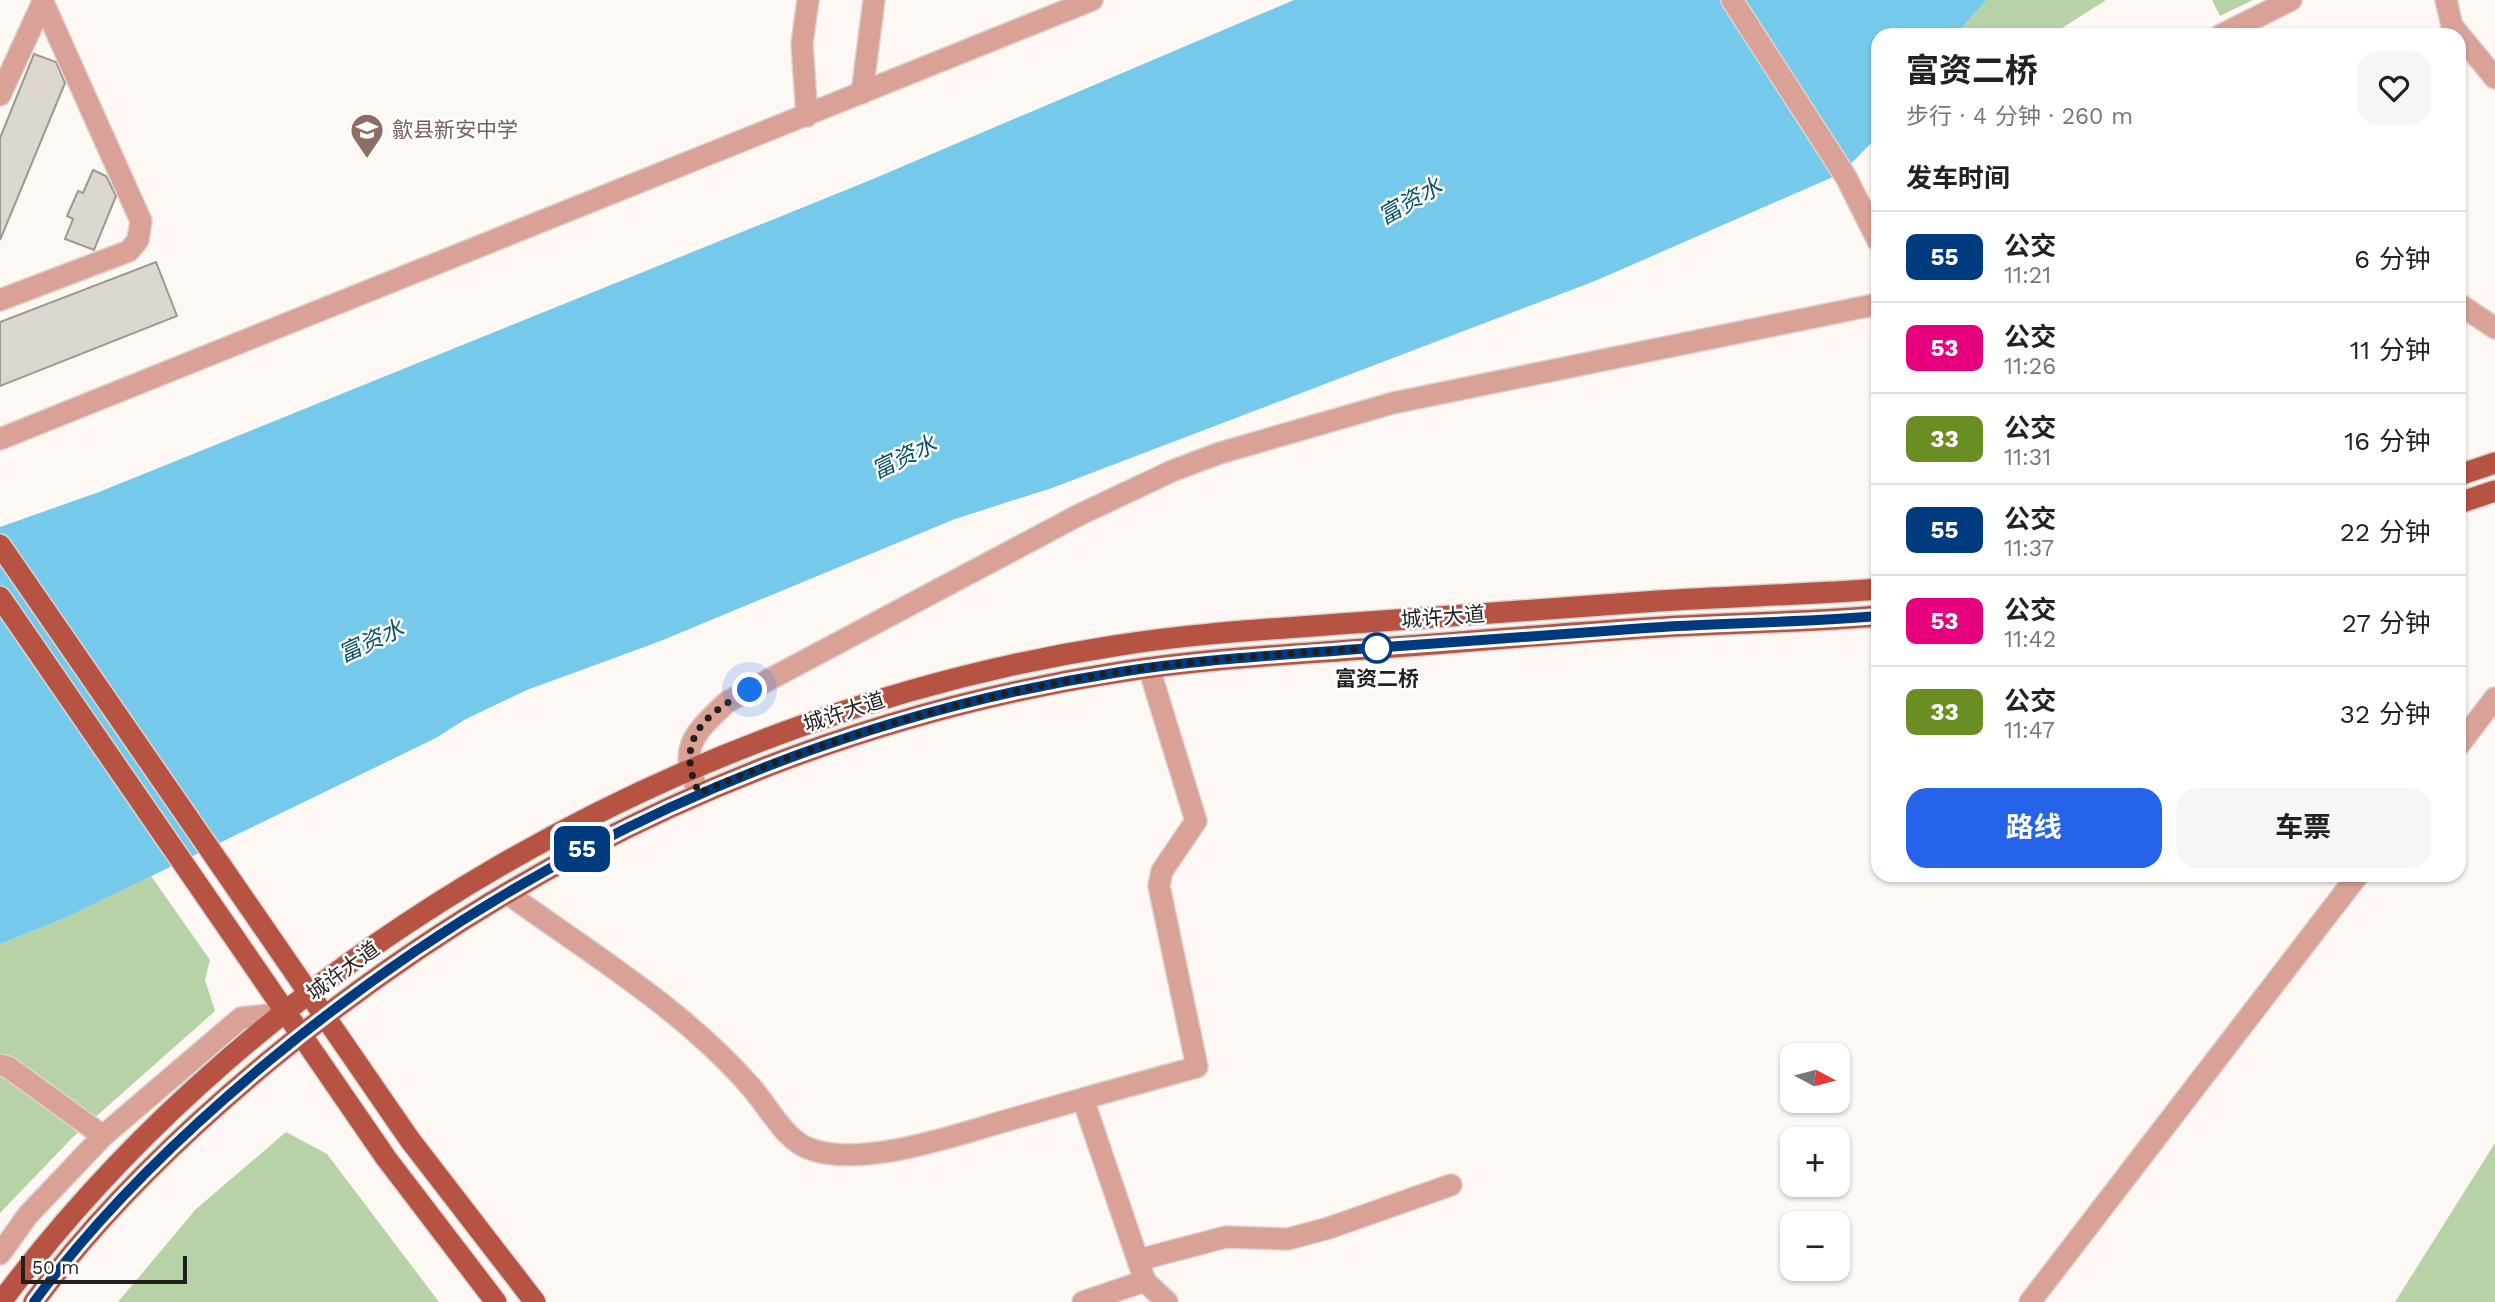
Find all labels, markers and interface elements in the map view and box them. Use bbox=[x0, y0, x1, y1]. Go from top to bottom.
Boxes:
text: 富资二桥 bbox=[1906, 51, 2038, 90]
button: heart bbox=[2357, 51, 2431, 125]
text: 步行 · 4 分钟 · 260 m bbox=[1906, 103, 2133, 130]
school or university icon: 歙县新安中学 bbox=[348, 111, 386, 160]
place label: 歙县新安中学 bbox=[392, 117, 518, 142]
text: 发车时间 bbox=[1906, 163, 2010, 193]
water label: 富资水 bbox=[1374, 172, 1448, 230]
text: 公交 bbox=[2004, 231, 2056, 261]
text: 55 bbox=[1931, 243, 1958, 271]
text: 6 分钟 bbox=[2354, 244, 2431, 274]
text: 11:21 bbox=[2004, 262, 2051, 289]
text: 公交 bbox=[2004, 322, 2056, 352]
text: 53 bbox=[1930, 334, 1959, 362]
text: 11 分钟 bbox=[2350, 335, 2431, 365]
text: 11:26 bbox=[2004, 353, 2056, 380]
text: 公交 bbox=[2004, 413, 2056, 443]
text: 33 bbox=[1930, 425, 1959, 453]
text: 16 分钟 bbox=[2344, 426, 2431, 456]
water label: 富资水 bbox=[867, 430, 942, 485]
text: 11:31 bbox=[2004, 444, 2051, 471]
text: 公交 bbox=[2004, 504, 2056, 534]
text: 55 bbox=[1931, 516, 1958, 544]
text: 22 分钟 bbox=[2340, 517, 2431, 547]
text: 11:37 bbox=[2004, 535, 2054, 562]
text: 公交 bbox=[2004, 595, 2056, 625]
street label: 城许大道 bbox=[1400, 601, 1486, 632]
text: 53 bbox=[1930, 607, 1959, 635]
text: 27 分钟 bbox=[2342, 608, 2431, 638]
water label: 富资水 bbox=[334, 614, 409, 668]
text: 11:42 bbox=[2004, 626, 2056, 653]
marker: 富资二桥 bbox=[1362, 633, 1392, 663]
place label: 富资二桥 bbox=[1335, 666, 1419, 691]
your location bbox=[732, 672, 767, 707]
text: 公交 bbox=[2004, 686, 2056, 716]
street label: 城许大道 bbox=[800, 687, 888, 736]
text: 33 bbox=[1930, 698, 1959, 726]
text: 32 分钟 bbox=[2340, 699, 2431, 729]
text: 11:47 bbox=[2004, 717, 2055, 744]
button: 路线 bbox=[1906, 788, 2162, 868]
button: 车票 bbox=[2176, 788, 2431, 868]
line badge: 55 bbox=[550, 826, 614, 872]
text: 55 bbox=[568, 835, 596, 863]
street label: 城许大道 bbox=[301, 936, 384, 1005]
north arrow bbox=[1780, 1043, 1850, 1113]
map controls bbox=[1780, 1043, 1850, 1281]
button: + bbox=[1780, 1127, 1850, 1197]
button: − bbox=[1780, 1211, 1850, 1281]
scale bar bbox=[21, 1253, 187, 1285]
text: 50 m bbox=[32, 1256, 79, 1279]

